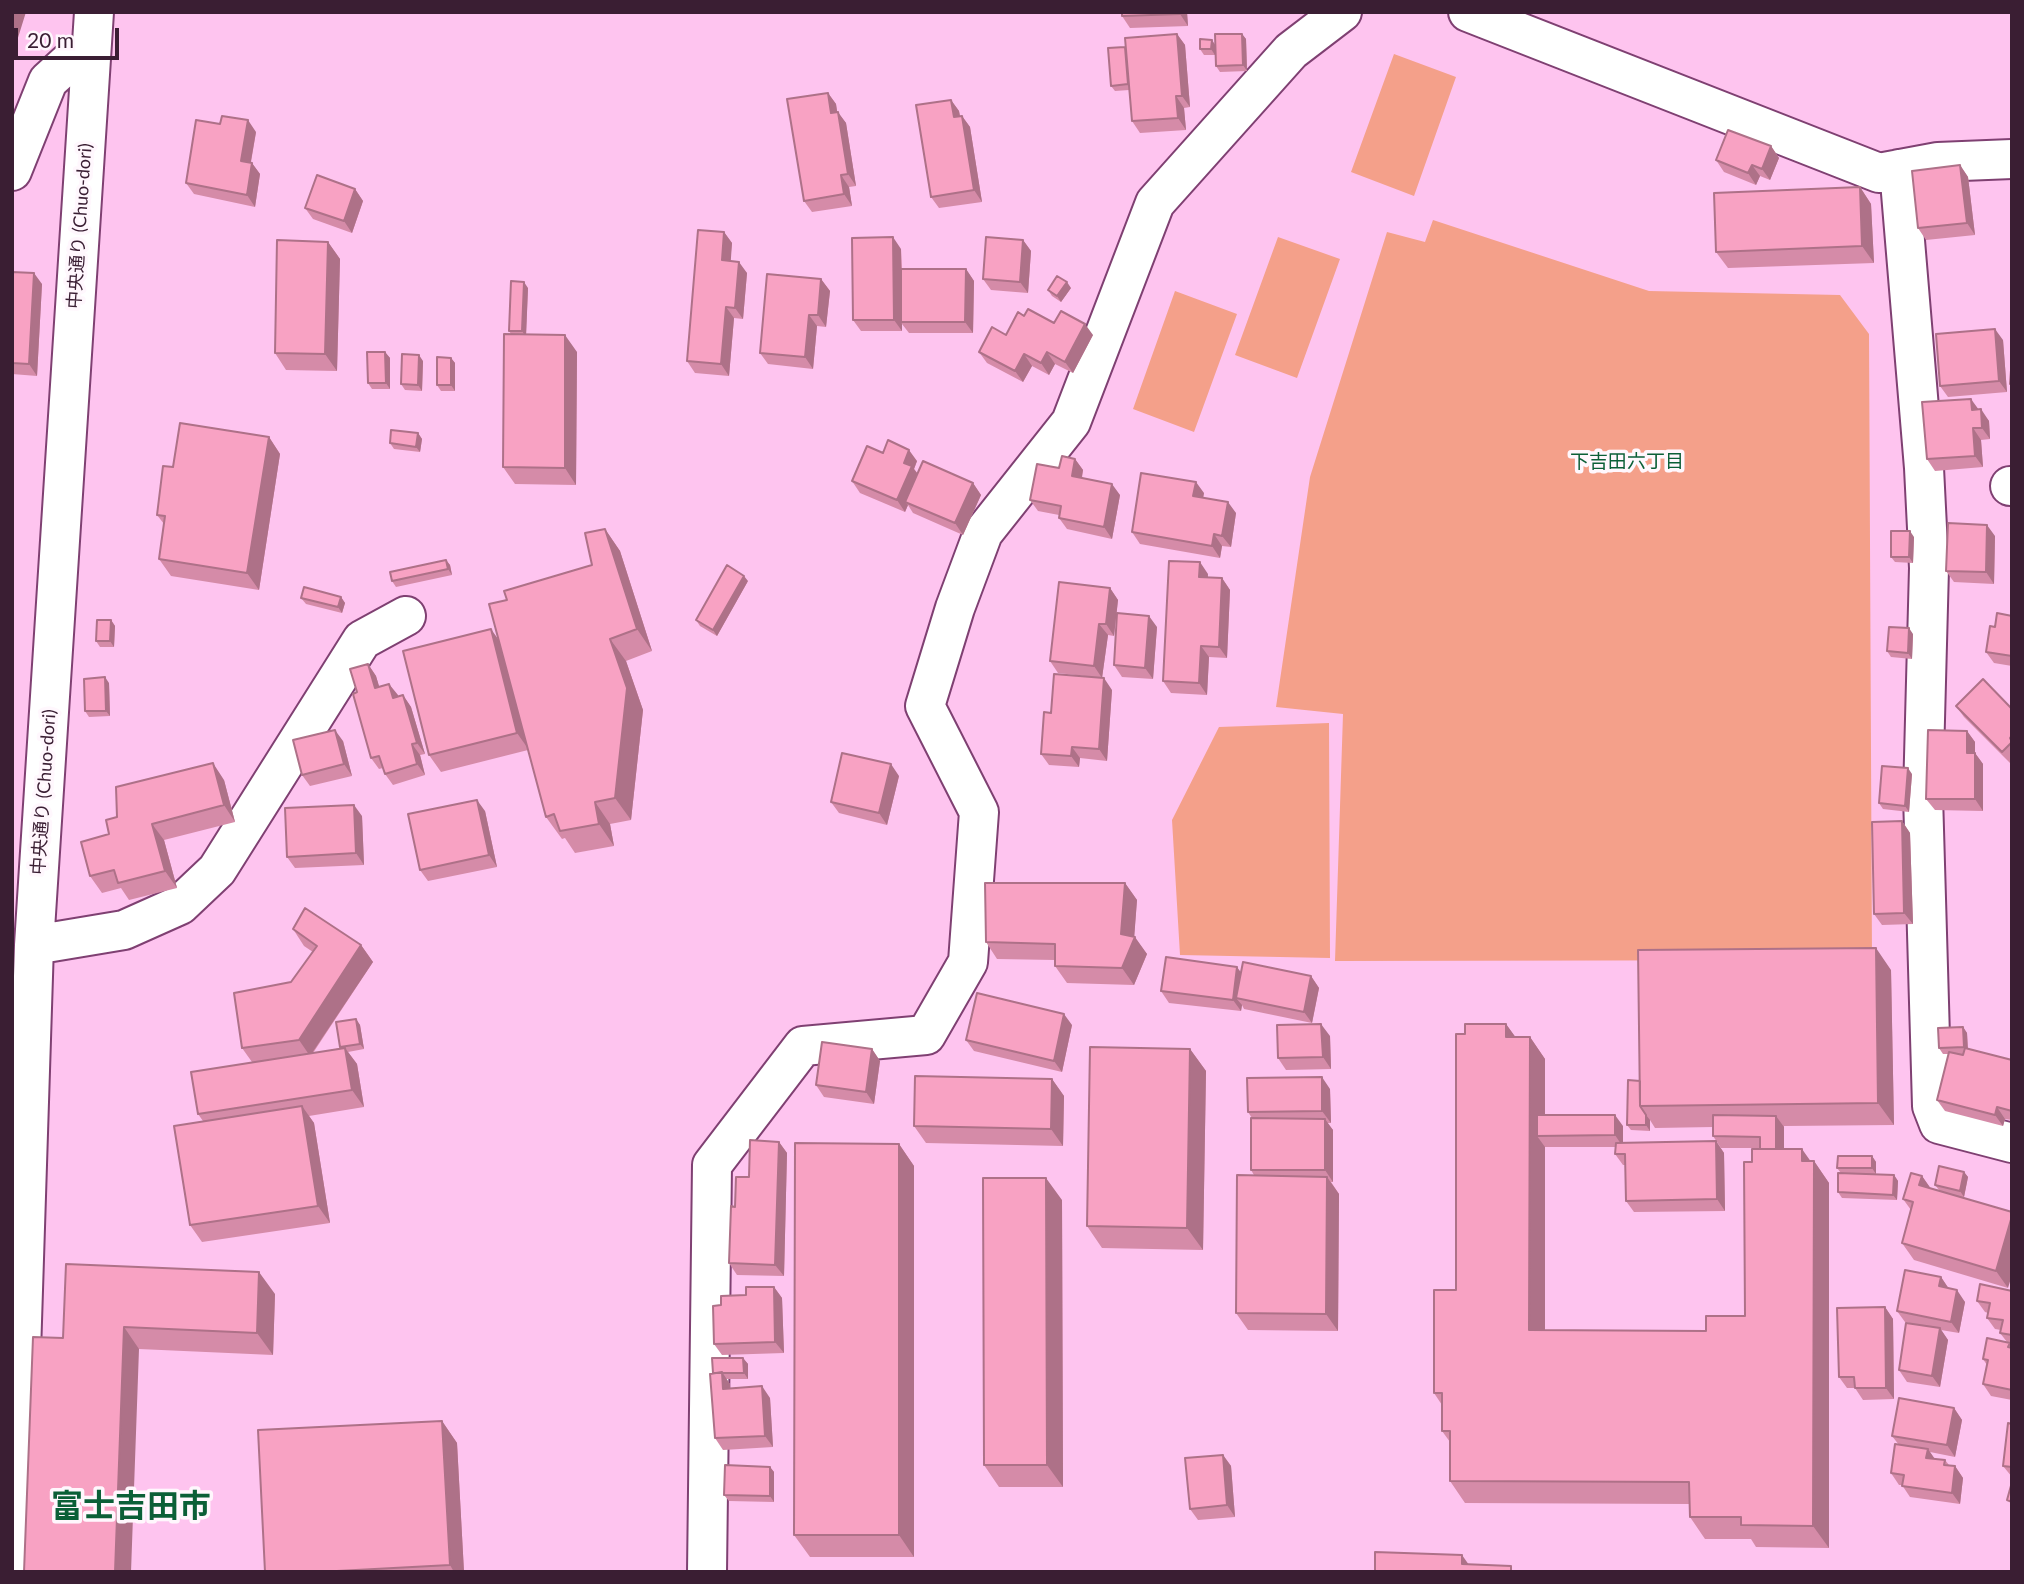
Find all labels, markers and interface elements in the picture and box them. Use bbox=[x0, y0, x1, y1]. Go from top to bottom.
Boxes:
scale bar bbox=[18, 14, 122, 58]
text: 20 m bbox=[27, 27, 74, 52]
street label: 中央通り (Chuo-dori) bbox=[63, 142, 97, 310]
district label: 下吉田六丁目 bbox=[1570, 451, 1684, 473]
street label: 中央通り (Chuo-dori) bbox=[27, 708, 61, 876]
district label: 富士吉田市 bbox=[51, 1488, 211, 1526]

